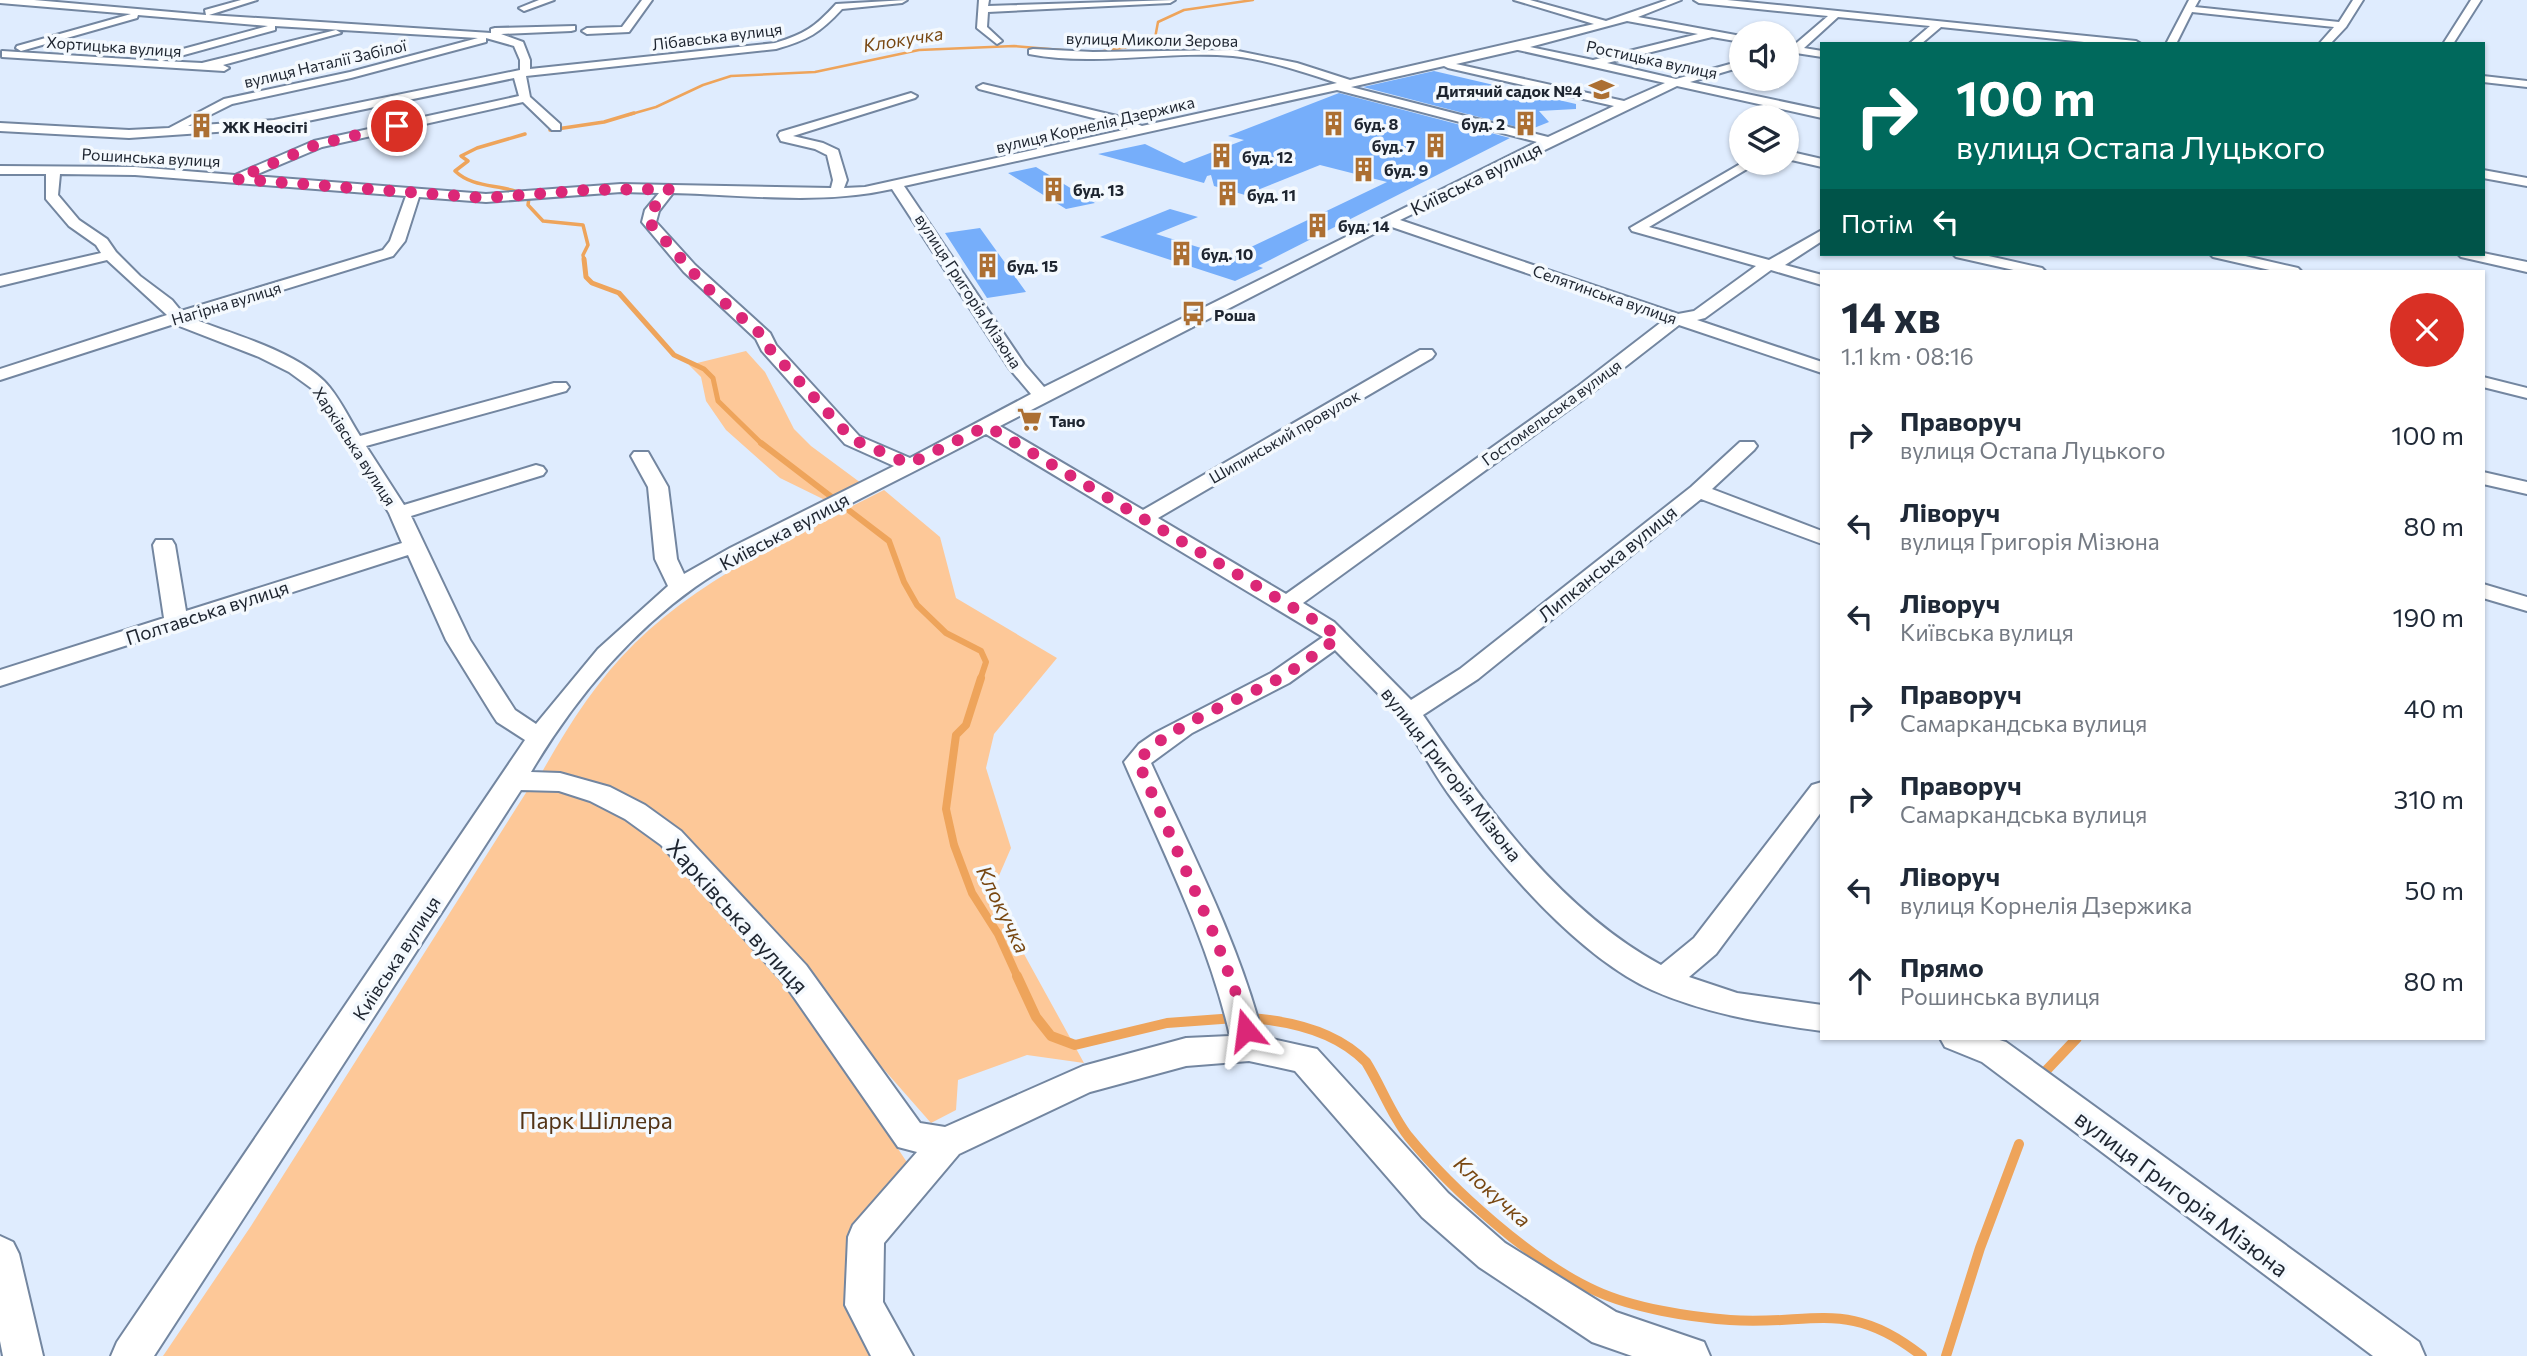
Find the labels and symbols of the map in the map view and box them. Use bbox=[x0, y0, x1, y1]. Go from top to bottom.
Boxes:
street label: Лібавська вулиця bbox=[651, 19, 783, 53]
water label: Клокучка bbox=[861, 22, 945, 56]
street label: вулиця Миколи Зерова bbox=[1066, 28, 1238, 50]
street label: Хортицька вулиця bbox=[46, 32, 182, 60]
street label: вулиця Наталії Забілої bbox=[242, 35, 409, 91]
street label: Ростицька вулиця bbox=[1585, 36, 1719, 82]
school or university icon: Дитячий садок №4 bbox=[1588, 76, 1616, 104]
place label: Дитячий садок №4 bbox=[1436, 81, 1582, 100]
street label: вулиця Корнелія Дзержика bbox=[994, 92, 1196, 156]
pin bbox=[367, 96, 427, 156]
building icon: буд. 8 bbox=[1320, 109, 1348, 137]
building icon: буд. 2 bbox=[1511, 109, 1539, 137]
building icon: ЖК Неосіті bbox=[188, 112, 216, 140]
place label: буд. 8 bbox=[1354, 114, 1399, 133]
place label: буд. 2 bbox=[1461, 114, 1505, 133]
place label: ЖК Неосіті bbox=[222, 117, 308, 136]
building icon: буд. 7 bbox=[1421, 131, 1449, 159]
place label: буд. 7 bbox=[1372, 136, 1415, 155]
street label: Київська вулиця bbox=[1406, 136, 1546, 220]
building icon: буд. 12 bbox=[1208, 142, 1236, 170]
street label: Рошинська вулиця bbox=[81, 144, 221, 170]
place label: буд. 12 bbox=[1242, 147, 1293, 166]
building icon: буд. 9 bbox=[1350, 155, 1378, 183]
place label: буд. 9 bbox=[1384, 160, 1429, 179]
building icon: буд. 13 bbox=[1039, 175, 1067, 203]
place label: буд. 13 bbox=[1073, 180, 1124, 199]
building icon: буд. 11 bbox=[1213, 180, 1241, 208]
place label: буд. 11 bbox=[1247, 185, 1296, 204]
street label: вулиця Григорія Мізюна bbox=[912, 210, 1026, 372]
building icon: буд. 14 bbox=[1304, 211, 1332, 239]
place label: буд. 14 bbox=[1338, 216, 1390, 235]
building icon: буд. 10 bbox=[1167, 239, 1195, 267]
place label: буд. 10 bbox=[1201, 244, 1253, 263]
building icon: буд. 15 bbox=[973, 251, 1001, 279]
place label: буд. 15 bbox=[1007, 256, 1058, 275]
street label: Селятинська вулиця bbox=[1530, 260, 1680, 328]
street label: Нагірна вулиця bbox=[169, 277, 283, 329]
bus stop icon: Роша bbox=[1180, 300, 1208, 328]
place label: Роша bbox=[1214, 305, 1256, 324]
street label: Гостомельська вулиця bbox=[1478, 355, 1624, 469]
street label: Харківська вулиця bbox=[309, 383, 401, 509]
street label: Шипинський провулок bbox=[1205, 385, 1363, 487]
supermarket icon: Тано bbox=[1015, 406, 1043, 434]
place label: Тано bbox=[1049, 411, 1086, 430]
street label: Київська вулиця bbox=[715, 487, 853, 575]
street label: Липканська вулиця bbox=[1533, 500, 1681, 626]
street label: Полтавська вулиця bbox=[123, 575, 291, 649]
street label: вулиця Григорія Мізюна bbox=[1377, 682, 1527, 866]
street label: Харківська вулиця bbox=[661, 833, 815, 999]
water label: Клокучка bbox=[972, 861, 1036, 957]
street label: Київська вулиця bbox=[347, 892, 445, 1024]
position arrow bbox=[1209, 993, 1283, 1067]
street label: вулиця Григорія Мізюна bbox=[2070, 1104, 2294, 1282]
park label: Парк Шіллера bbox=[519, 1106, 673, 1134]
water label: Клокучка bbox=[1450, 1150, 1536, 1232]

